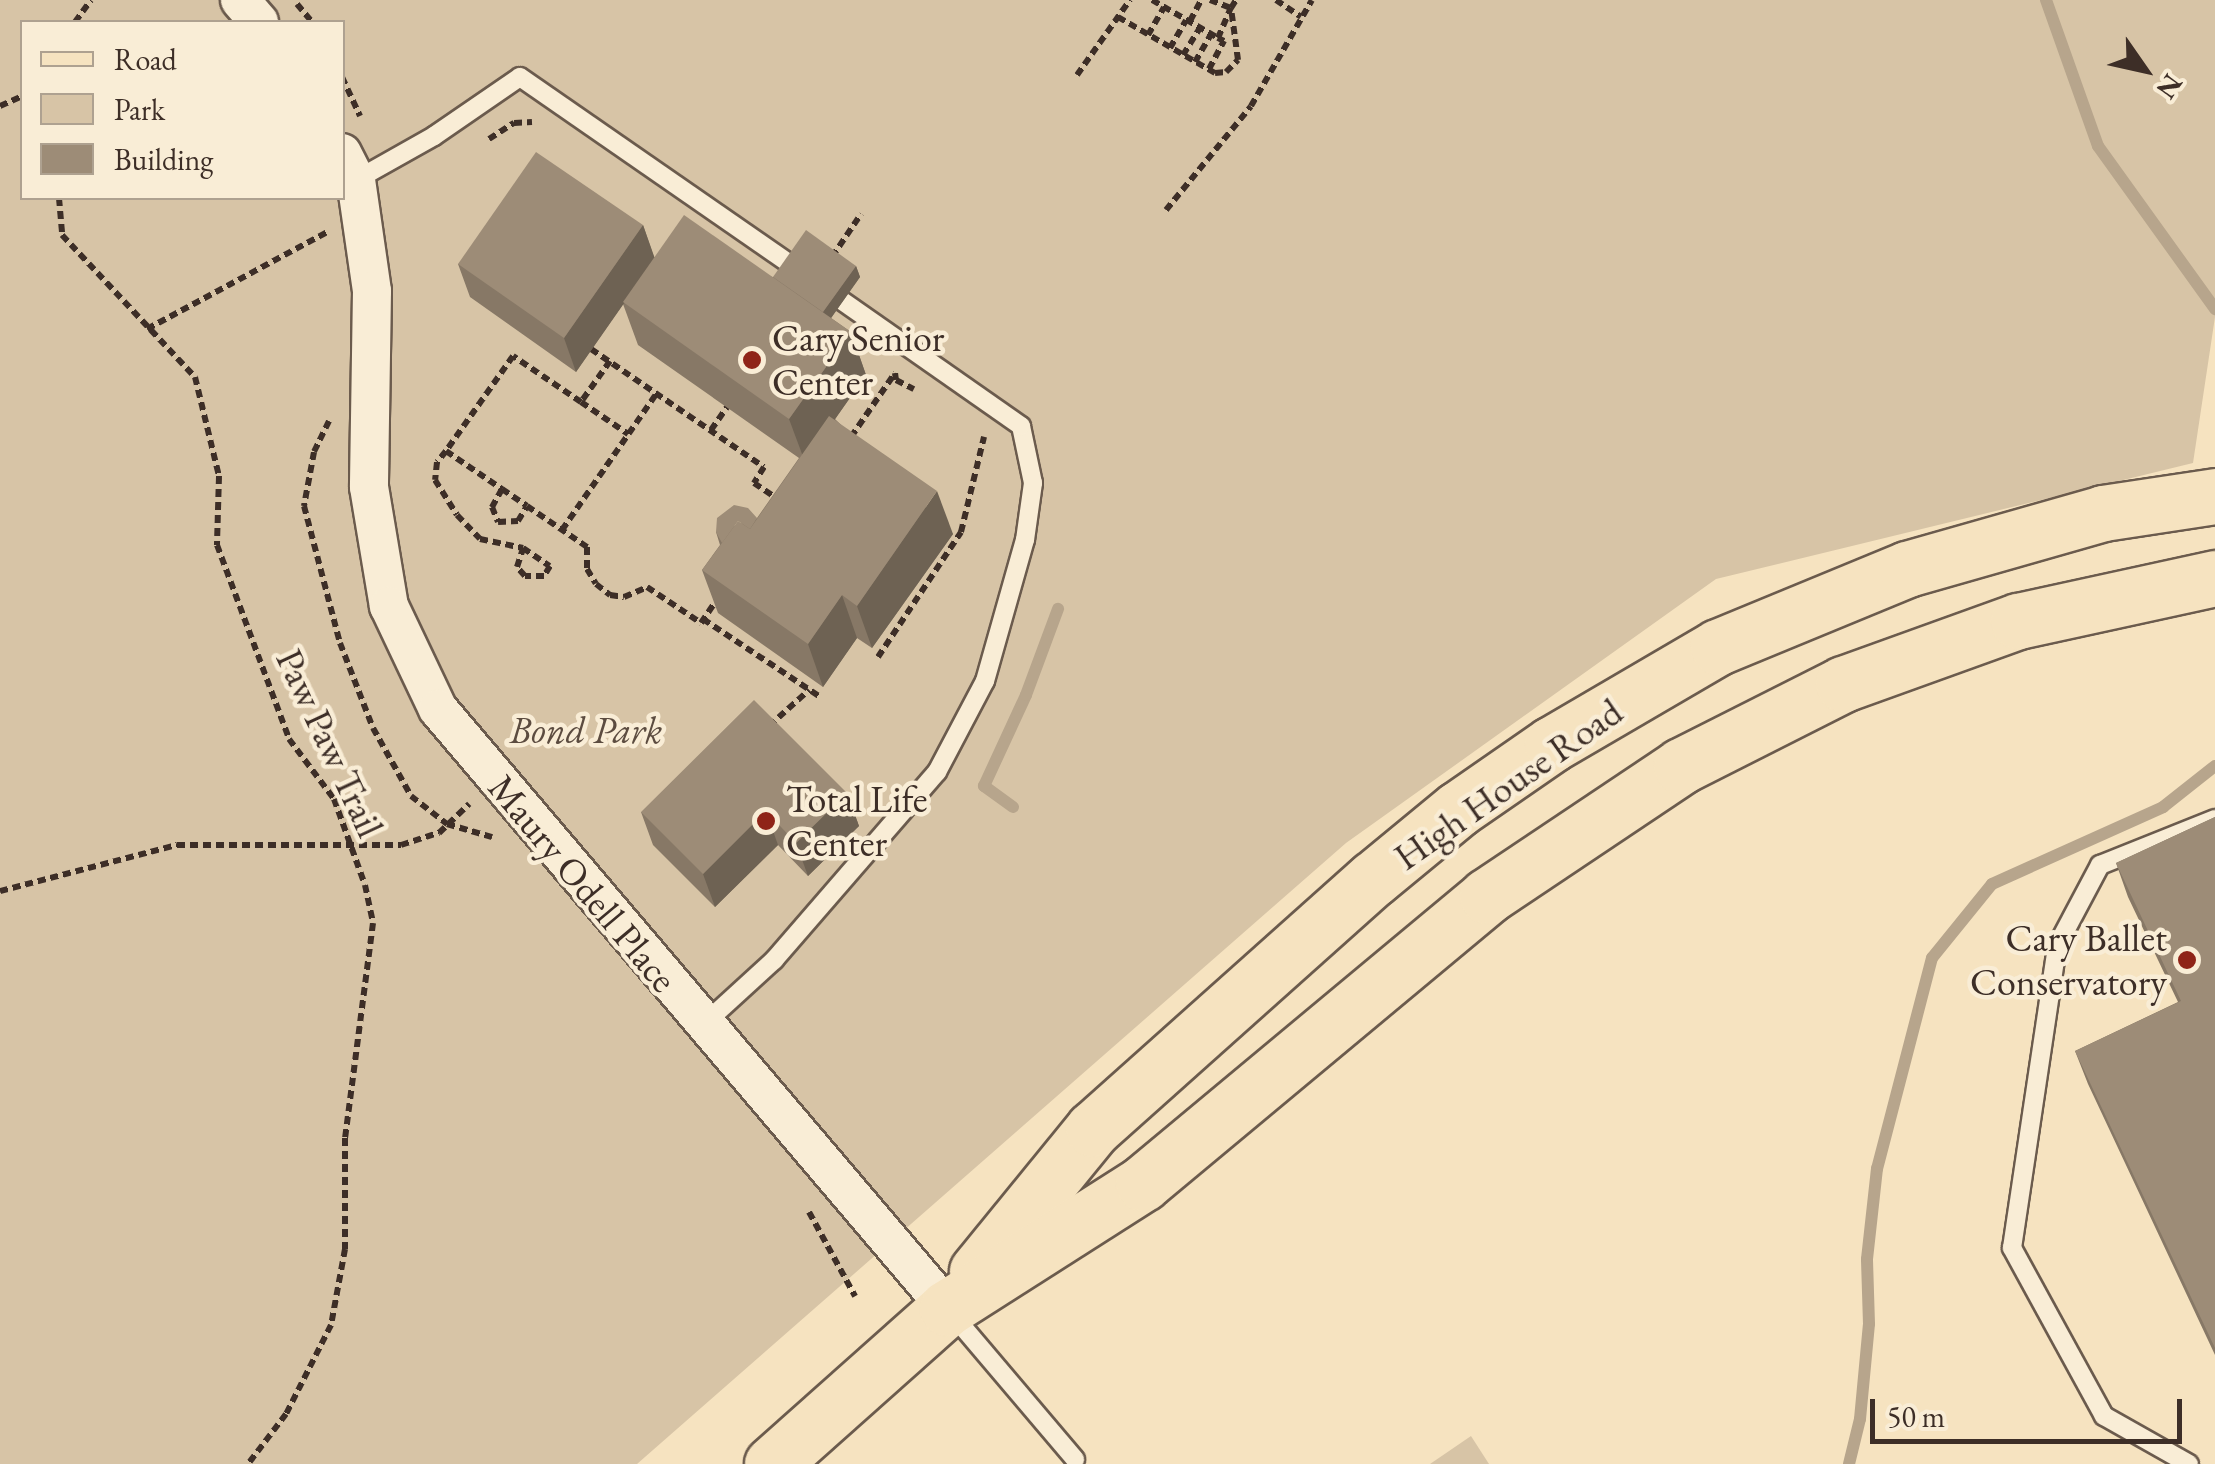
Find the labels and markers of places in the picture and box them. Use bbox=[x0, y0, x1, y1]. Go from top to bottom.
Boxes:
place label: Cary Senior Center bbox=[772, 315, 944, 404]
marker: Cary Senior Center bbox=[741, 349, 763, 371]
place label: Total Life Center bbox=[786, 776, 928, 866]
marker: Total Life Center bbox=[755, 810, 777, 832]
place label: Cary Ballet Conservatory bbox=[1970, 915, 2167, 1004]
marker: Cary Ballet Conservatory bbox=[2176, 949, 2198, 971]

